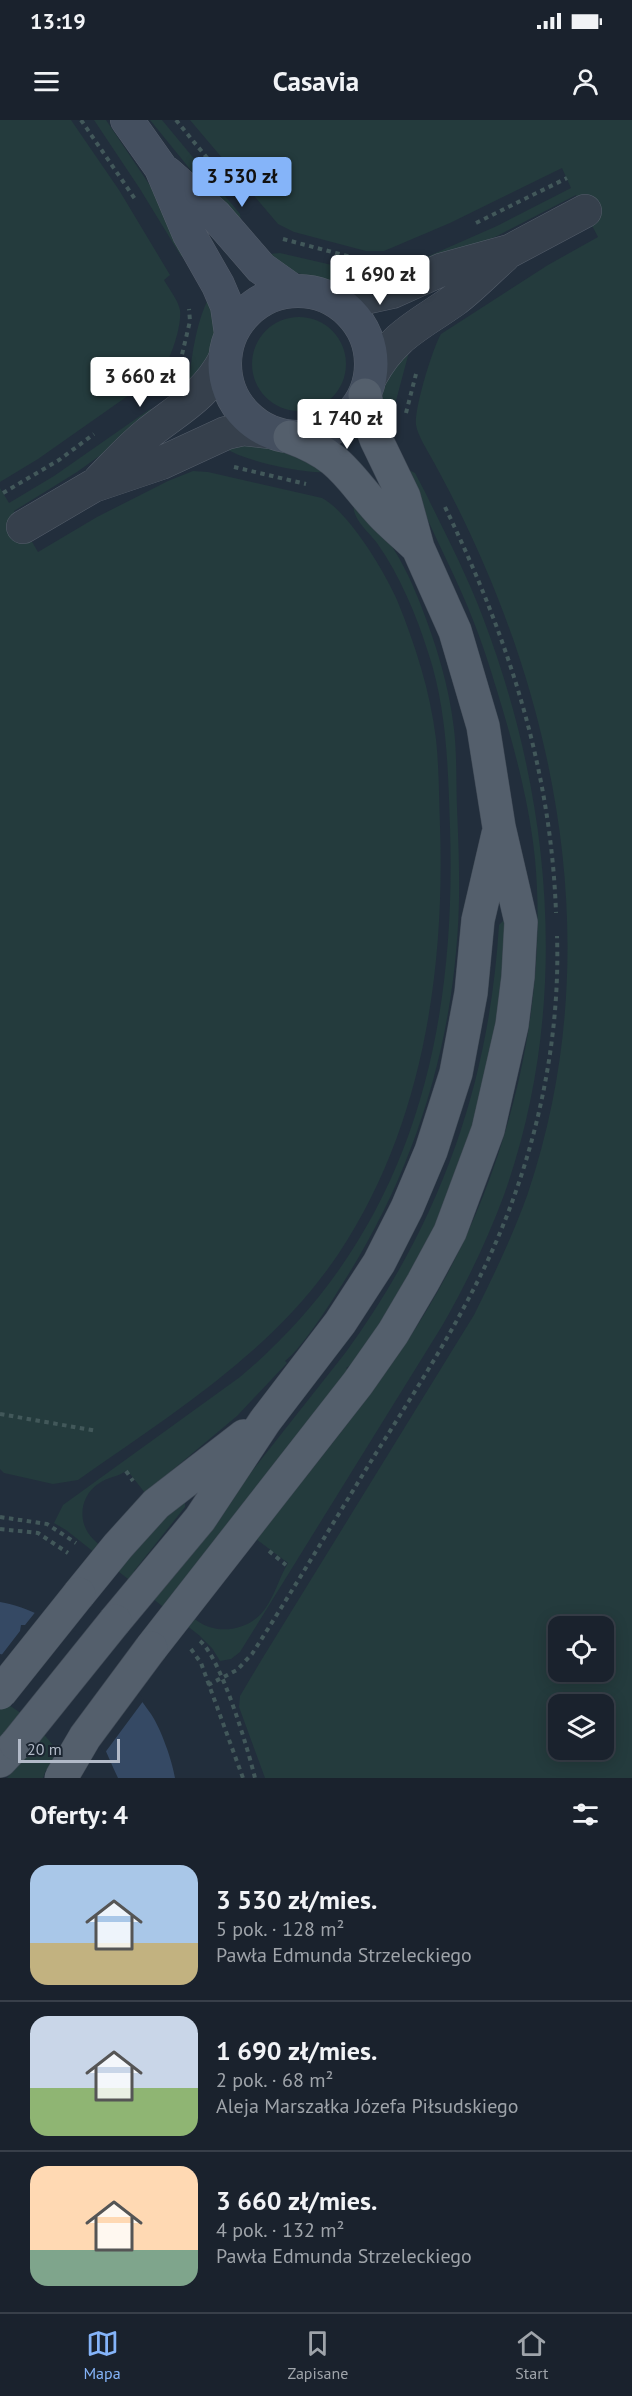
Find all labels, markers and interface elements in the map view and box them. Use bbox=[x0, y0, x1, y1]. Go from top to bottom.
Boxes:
text: 13:19 bbox=[30, 7, 86, 35]
text: Casavia bbox=[273, 64, 359, 98]
icon: menu bbox=[30, 65, 63, 98]
icon: person bbox=[569, 65, 602, 98]
pin: 3 530 zł bbox=[180, 157, 304, 208]
text: 3 530 zł bbox=[206, 163, 278, 189]
pin: 1 690 zł bbox=[318, 255, 442, 306]
text: 1 690 zł bbox=[344, 261, 416, 287]
pin: 3 660 zł bbox=[78, 357, 202, 408]
text: 3 660 zł bbox=[104, 363, 176, 389]
pin: 1 740 zł bbox=[285, 399, 409, 450]
text: 1 740 zł bbox=[311, 405, 383, 431]
map controls bbox=[548, 1616, 614, 1760]
button: locate bbox=[548, 1616, 614, 1682]
button: layers bbox=[548, 1694, 614, 1760]
scale bar bbox=[18, 1736, 120, 1764]
text: 20 m bbox=[27, 1739, 62, 1759]
text: Oferty: 4 bbox=[30, 1798, 128, 1831]
icon: filters bbox=[569, 1798, 602, 1831]
text: 3 530 zł/mies. bbox=[216, 1883, 377, 1916]
icon: home bbox=[78, 1889, 150, 1961]
text: 5 pok. · 128 m² bbox=[216, 1916, 344, 1942]
text: Pawła Edmunda Strzeleckiego bbox=[216, 1942, 472, 1968]
text: 1 690 zł/mies. bbox=[216, 2034, 377, 2067]
icon: home bbox=[78, 2040, 150, 2112]
text: 2 pok. · 68 m² bbox=[216, 2067, 333, 2093]
text: Aleja Marszałka Józefa Piłsudskiego bbox=[216, 2093, 519, 2119]
text: 3 660 zł/mies. bbox=[216, 2184, 377, 2217]
icon: home bbox=[78, 2190, 150, 2262]
text: 4 pok. · 132 m² bbox=[216, 2217, 344, 2243]
text: Pawła Edmunda Strzeleckiego bbox=[216, 2243, 472, 2269]
tab: Mapa bbox=[83, 2327, 121, 2383]
tab: Zapisane bbox=[288, 2327, 348, 2383]
tab: Start bbox=[515, 2327, 549, 2383]

